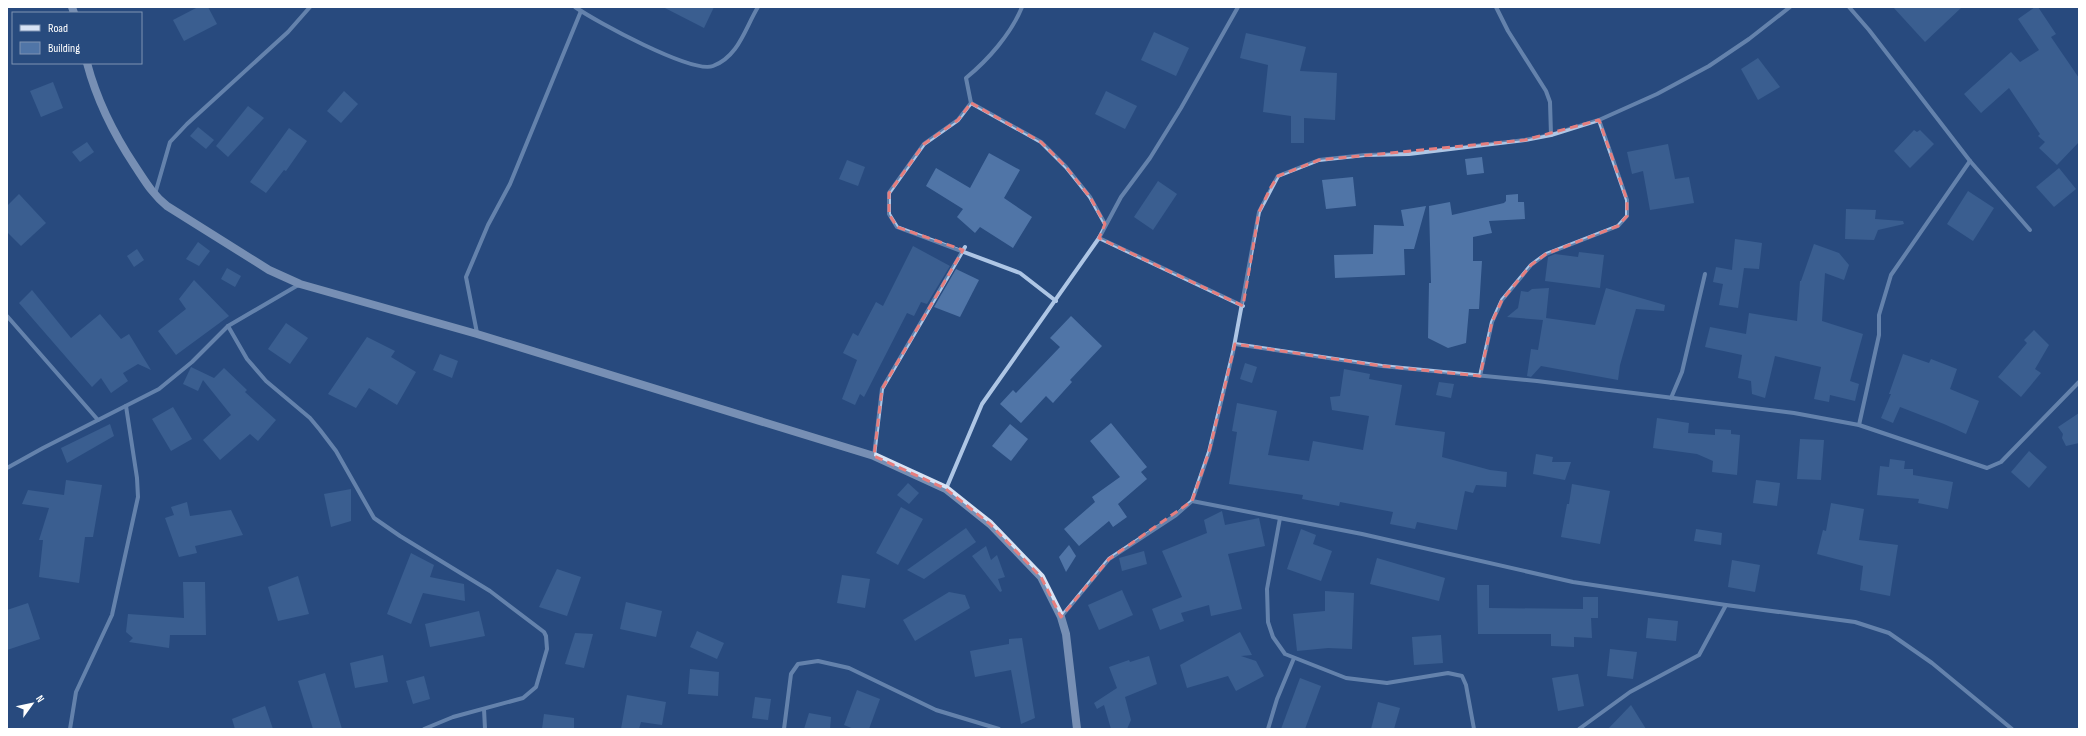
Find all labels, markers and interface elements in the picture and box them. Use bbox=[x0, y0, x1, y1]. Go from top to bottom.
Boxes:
legend bbox=[12, 12, 142, 64]
text: Road bbox=[48, 21, 68, 36]
text: Building bbox=[48, 41, 80, 56]
north arrow bbox=[12, 684, 52, 724]
text: N bbox=[33, 693, 47, 705]

